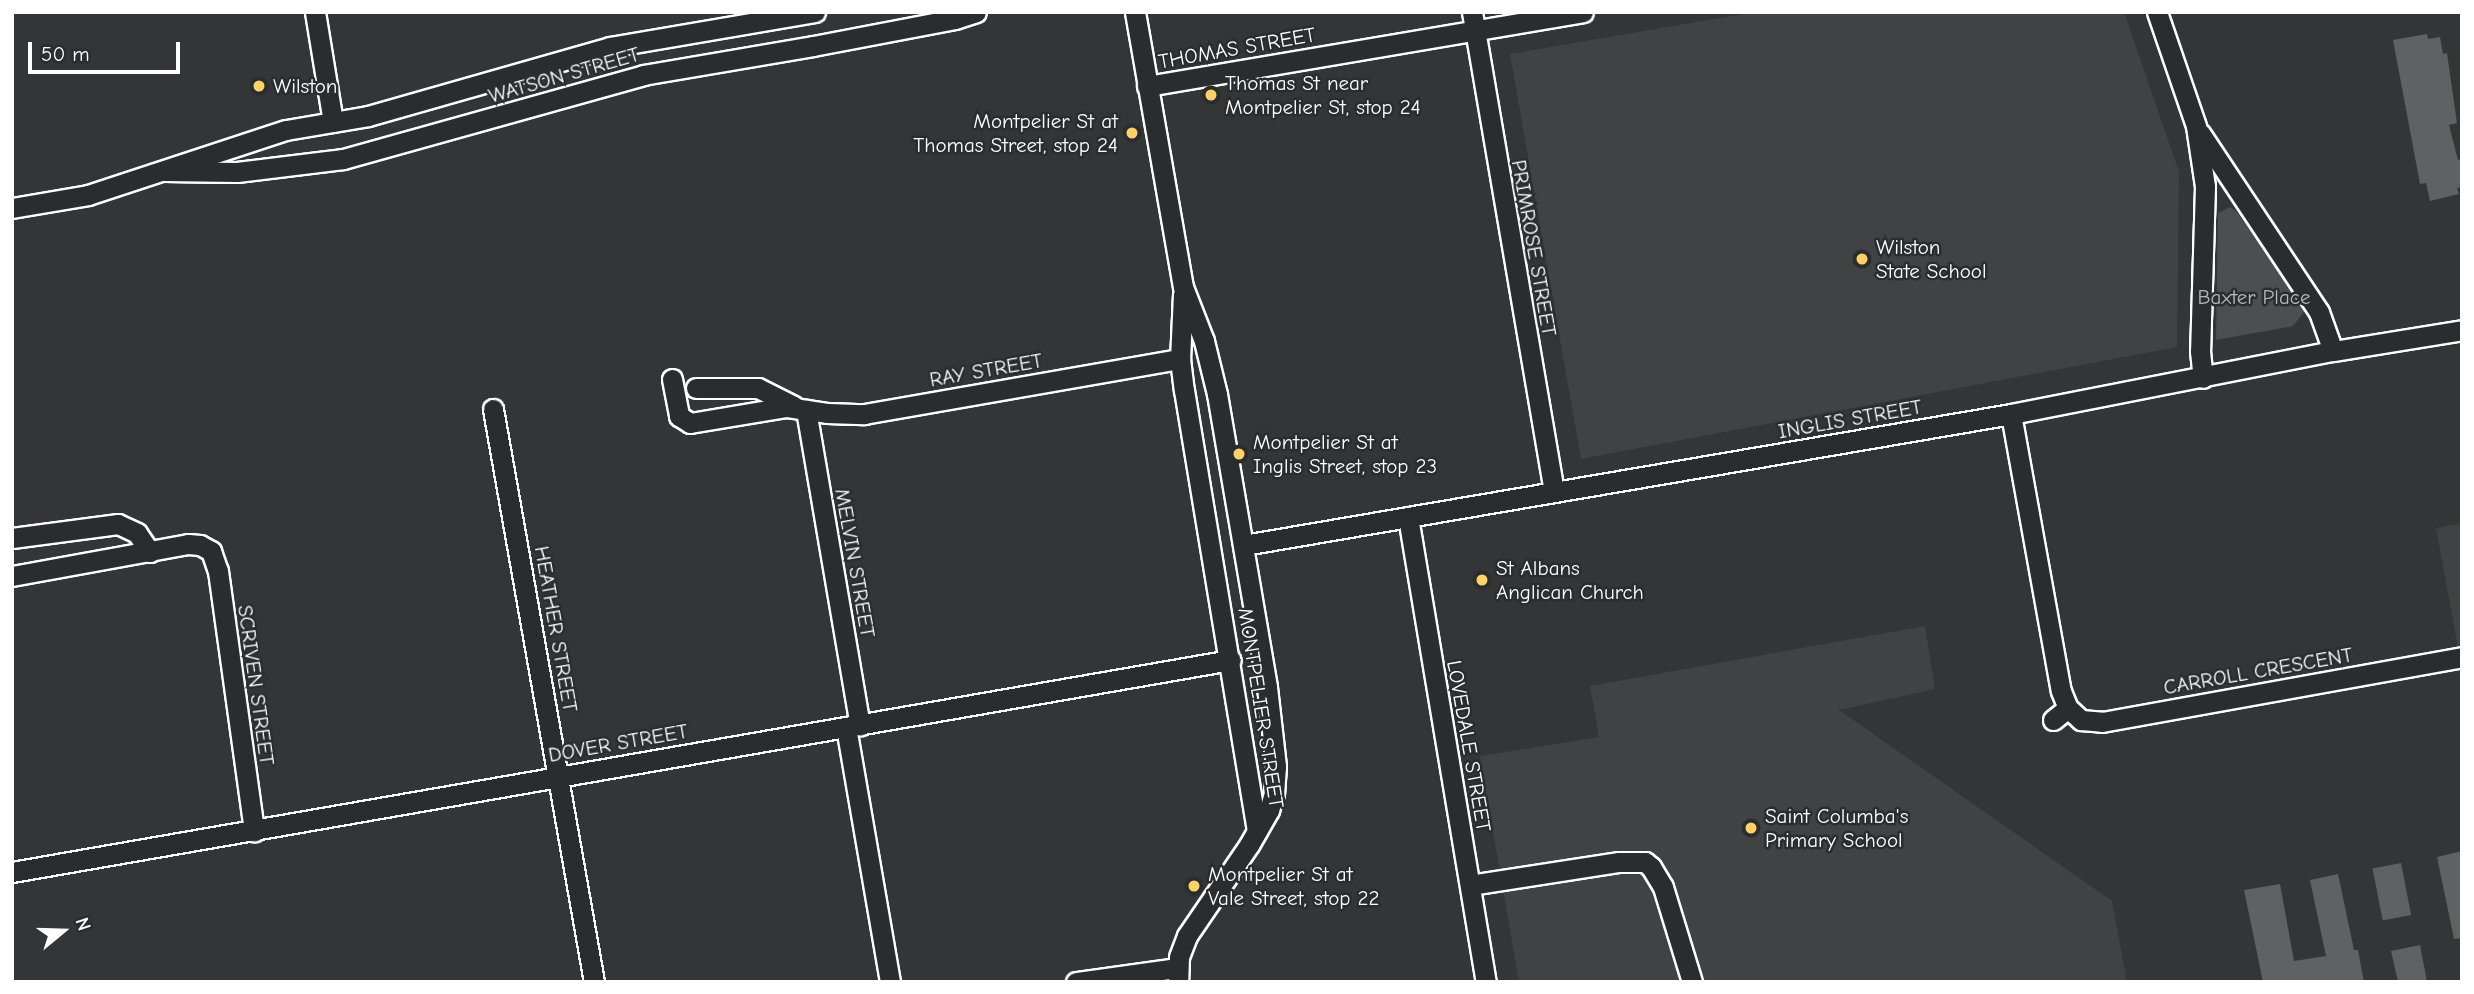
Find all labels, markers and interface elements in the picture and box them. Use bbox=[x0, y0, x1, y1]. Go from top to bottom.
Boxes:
street label: THOMAS STREET bbox=[1156, 22, 1318, 74]
scale bar bbox=[32, 28, 184, 72]
street label: WATSON STREET bbox=[486, 41, 642, 109]
text: 50 m bbox=[41, 42, 90, 66]
place label: Thomas St near Montpelier St, stop 24 bbox=[1225, 70, 1421, 120]
place label: Wilston bbox=[273, 73, 337, 99]
marker: Wilston bbox=[251, 78, 267, 94]
marker: Thomas St near Montpelier St, stop 24 bbox=[1203, 87, 1219, 103]
place label: Montpelier St at Thomas Street, stop 24 bbox=[913, 108, 1118, 158]
marker: Montpelier St at Thomas Street, stop 24 bbox=[1124, 125, 1140, 141]
street label: PRIMROSE STREET bbox=[1506, 158, 1562, 338]
place label: Wilston State School bbox=[1876, 234, 1987, 284]
marker: Wilston State School bbox=[1854, 251, 1870, 267]
park label: Baxter Place bbox=[2198, 284, 2310, 310]
street label: RAY STREET bbox=[928, 348, 1044, 392]
street label: INGLIS STREET bbox=[1776, 394, 1924, 444]
place label: Montpelier St at Inglis Street, stop 23 bbox=[1253, 429, 1437, 479]
marker: Montpelier St at Inglis Street, stop 23 bbox=[1231, 446, 1247, 462]
street label: MELVIN STREET bbox=[829, 486, 881, 640]
street label: HEATHER STREET bbox=[529, 544, 583, 714]
place label: St Albans Anglican Church bbox=[1496, 555, 1644, 605]
marker: St Albans Anglican Church bbox=[1474, 572, 1490, 588]
street label: SCRIVEN STREET bbox=[232, 603, 280, 767]
street label: MONTPELIER STREET bbox=[1233, 606, 1289, 810]
street label: CARROLL CRESCENT bbox=[2161, 642, 2355, 700]
street label: LOVEDALE STREET bbox=[1442, 658, 1496, 834]
street label: DOVER STREET bbox=[546, 718, 690, 768]
place label: Saint Columba's Primary School bbox=[1765, 803, 1908, 853]
marker: Saint Columba's Primary School bbox=[1743, 820, 1759, 836]
place label: Montpelier St at Vale Street, stop 22 bbox=[1208, 861, 1379, 911]
marker: Montpelier St at Vale Street, stop 22 bbox=[1186, 878, 1202, 894]
north arrow bbox=[28, 896, 98, 966]
text: N bbox=[70, 915, 95, 934]

